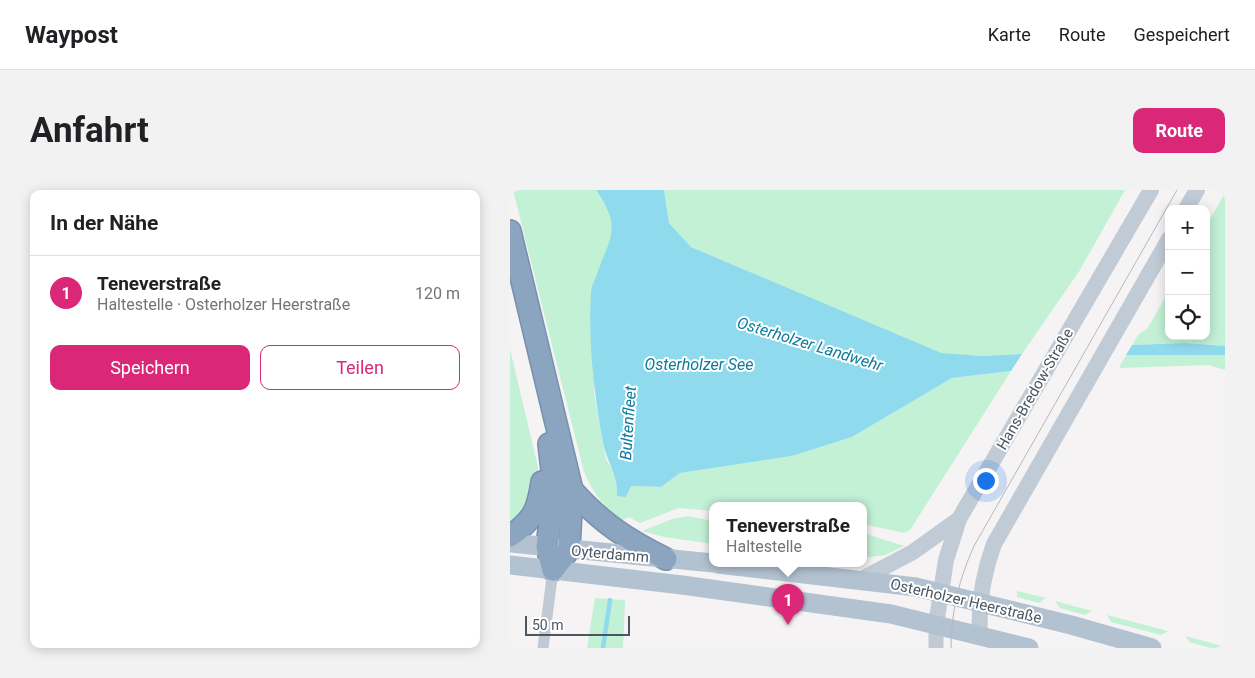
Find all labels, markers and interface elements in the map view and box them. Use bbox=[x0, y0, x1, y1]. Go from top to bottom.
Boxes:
text: Waypost bbox=[25, 21, 118, 49]
text: Karte bbox=[988, 24, 1031, 45]
text: Route bbox=[1059, 24, 1106, 45]
text: Gespeichert bbox=[1134, 24, 1230, 45]
button: Route bbox=[1133, 108, 1225, 153]
text: Anfahrt bbox=[30, 110, 149, 151]
map controls bbox=[1165, 205, 1210, 340]
button: + bbox=[1165, 205, 1210, 250]
text: In der Nähe bbox=[50, 211, 158, 235]
button: − bbox=[1165, 250, 1210, 295]
text: Teneverstraße bbox=[97, 272, 221, 295]
text: 1 bbox=[61, 284, 71, 303]
text: 120 m bbox=[415, 284, 460, 303]
text: Haltestelle · Osterholzer Heerstraße bbox=[97, 295, 350, 314]
button: locate bbox=[1165, 295, 1210, 340]
water label: Osterholzer Landwehr bbox=[735, 313, 886, 375]
street label: Hans-Bredow-Straße bbox=[993, 325, 1077, 453]
button: Speichern bbox=[50, 345, 250, 390]
button: Teilen bbox=[260, 345, 460, 390]
water label: Osterholzer See bbox=[644, 355, 754, 374]
water label: Bultenfleet bbox=[616, 384, 640, 461]
your location bbox=[973, 468, 999, 494]
popup bbox=[709, 502, 867, 567]
text: Teneverstraße bbox=[726, 514, 850, 537]
text: Haltestelle bbox=[726, 537, 802, 556]
street label: Oyterdamm bbox=[570, 542, 650, 566]
street label: Osterholzer Heerstraße bbox=[889, 575, 1043, 627]
pin: 1 bbox=[772, 584, 804, 625]
scale bar bbox=[525, 613, 630, 636]
text: 50 m bbox=[532, 617, 564, 633]

